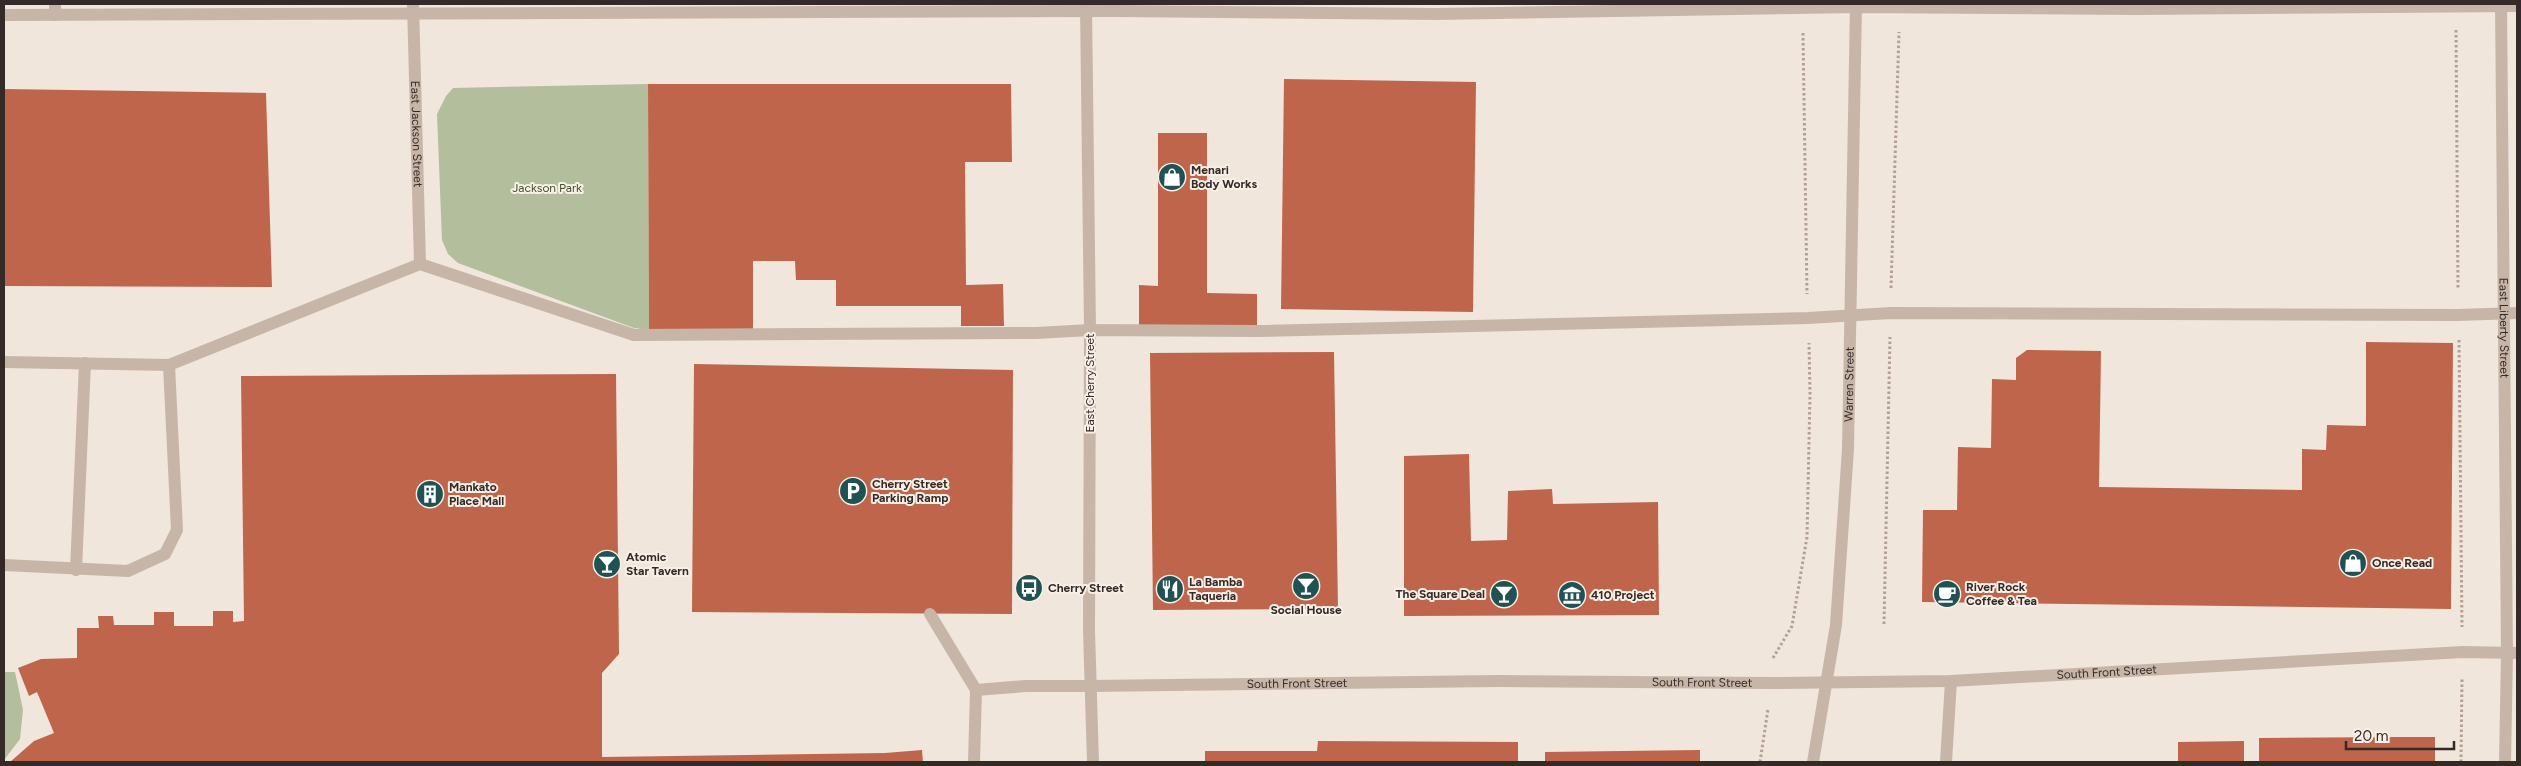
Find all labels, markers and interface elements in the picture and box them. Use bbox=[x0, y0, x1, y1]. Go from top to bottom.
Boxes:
street label: East Jackson Street bbox=[408, 80, 425, 188]
shop icon: Menari Body Works bbox=[1157, 162, 1187, 192]
place label: Menari Body Works bbox=[1191, 163, 1258, 191]
park label: Jackson Park bbox=[512, 181, 582, 195]
street label: East Liberty Street bbox=[2497, 278, 2511, 379]
street label: East Cherry Street bbox=[1083, 333, 1097, 433]
street label: Warren Street bbox=[1841, 346, 1857, 422]
parking icon: Cherry Street Parking Ramp bbox=[838, 476, 868, 506]
place label: Cherry Street Parking Ramp bbox=[872, 477, 948, 505]
building icon: Mankato Place Mall bbox=[415, 479, 445, 509]
place label: Mankato Place Mall bbox=[449, 480, 504, 508]
shop icon: Once Read bbox=[2338, 548, 2368, 578]
bar icon: Atomic Star Tavern bbox=[592, 549, 622, 579]
place label: Atomic Star Tavern bbox=[626, 550, 689, 578]
place label: Once Read bbox=[2372, 556, 2432, 570]
bar icon: Social House bbox=[1291, 571, 1321, 601]
bus stop icon: Cherry Street bbox=[1014, 573, 1044, 603]
restaurant icon: La Bamba Taqueria bbox=[1155, 574, 1185, 604]
place label: La Bamba Taqueria bbox=[1189, 575, 1242, 603]
bar icon: The Square Deal bbox=[1489, 579, 1519, 609]
cafe icon: River Rock Coffee & Tea bbox=[1932, 579, 1962, 609]
museum icon: 410 Project bbox=[1557, 580, 1587, 610]
place label: River Rock Coffee & Tea bbox=[1966, 580, 2037, 608]
place label: Cherry Street bbox=[1048, 581, 1124, 595]
place label: The Square Deal bbox=[1396, 587, 1485, 601]
place label: 410 Project bbox=[1591, 588, 1655, 602]
place label: Social House bbox=[1270, 603, 1342, 617]
street label: South Front Street bbox=[2056, 662, 2158, 682]
street label: South Front Street bbox=[1652, 675, 1753, 690]
street label: South Front Street bbox=[1247, 676, 1348, 691]
scale bar bbox=[2346, 718, 2454, 750]
text: 20 m bbox=[2354, 727, 2388, 745]

